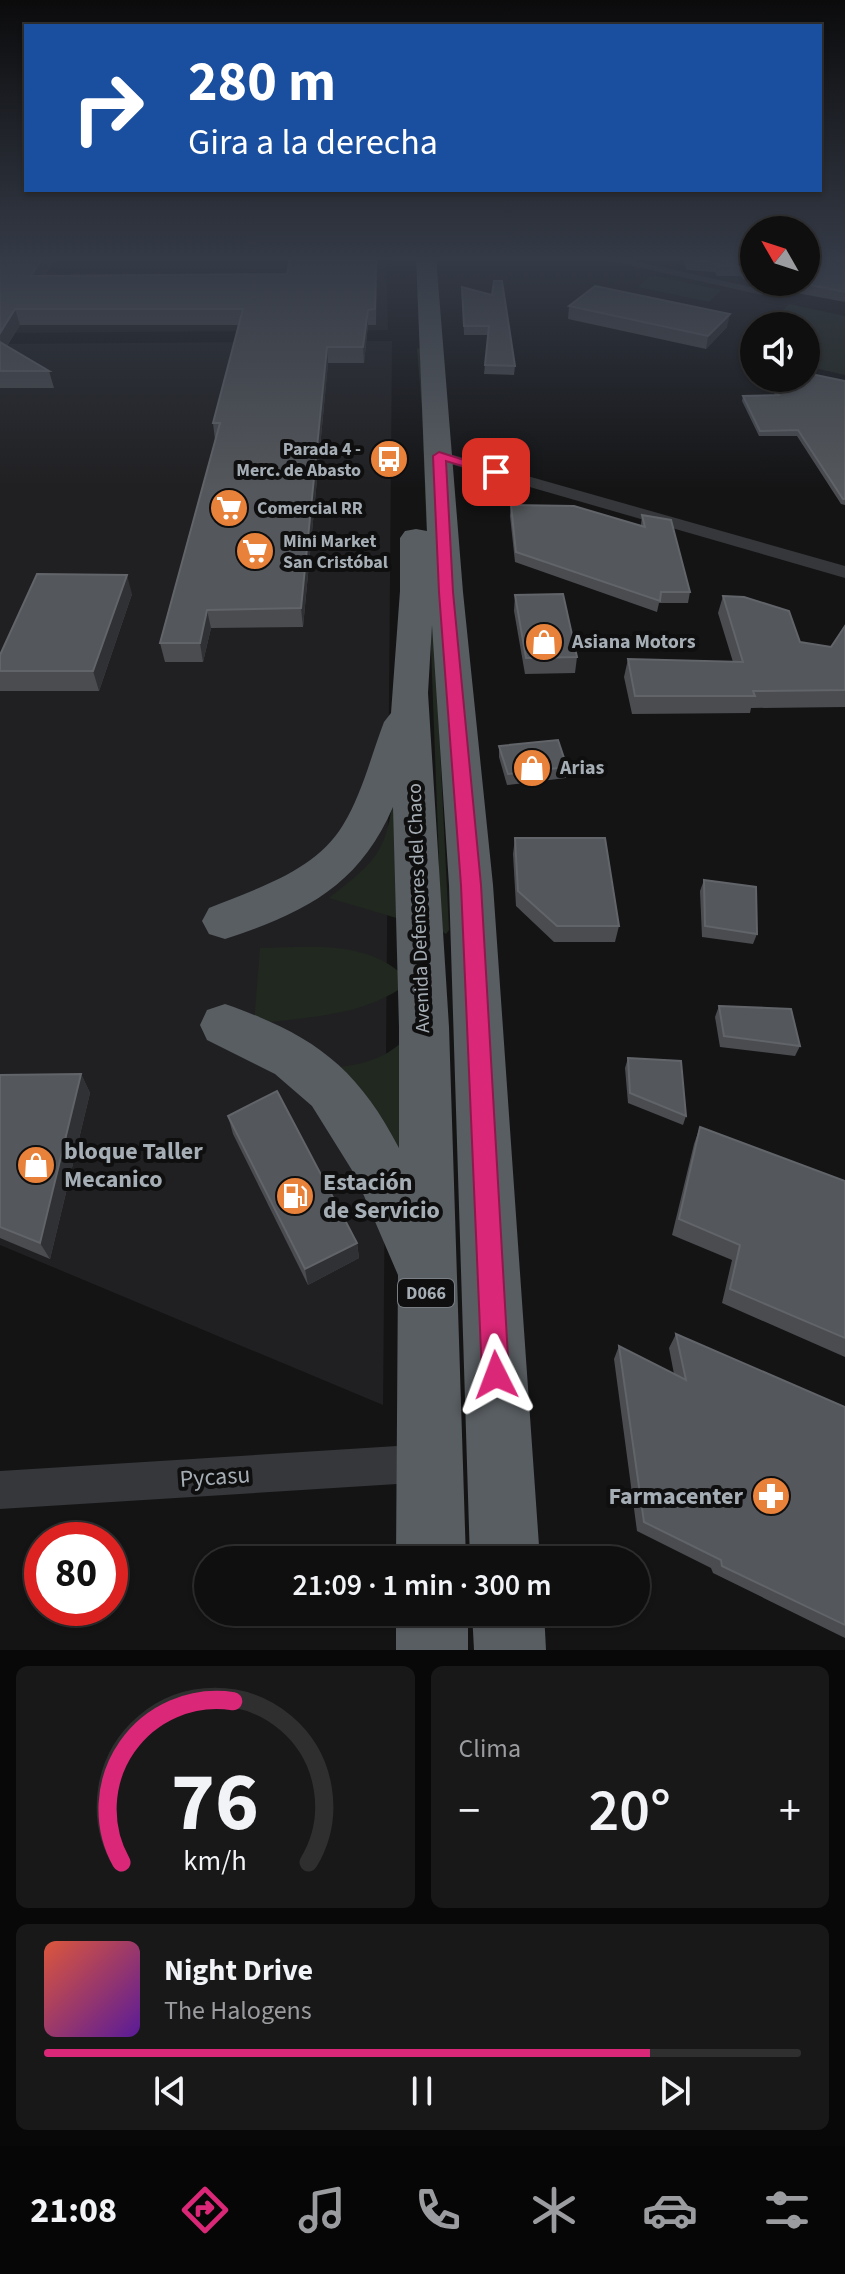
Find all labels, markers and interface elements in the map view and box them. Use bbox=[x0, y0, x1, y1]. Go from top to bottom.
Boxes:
text: 280 m bbox=[188, 43, 336, 122]
icon: right bbox=[56, 56, 160, 160]
text: Gira a la derecha bbox=[188, 117, 438, 168]
north arrow bbox=[740, 216, 820, 296]
map controls bbox=[740, 216, 820, 392]
button: sound bbox=[740, 312, 820, 392]
place label: Parada 4 - Merc. de Abasto bbox=[236, 437, 361, 483]
bus stop icon: Parada 4 - Merc. de Abasto bbox=[368, 438, 410, 480]
pin bbox=[462, 438, 530, 506]
icon: arrive bbox=[474, 450, 518, 494]
supermarket icon: Comercial RR bbox=[208, 487, 250, 529]
place label: Comercial RR bbox=[257, 496, 363, 521]
place label: Mini Market San Cristóbal bbox=[283, 529, 388, 575]
supermarket icon: Mini Market San Cristóbal bbox=[234, 530, 276, 572]
shop icon: Asiana Motors bbox=[523, 621, 565, 663]
place label: Asiana Motors bbox=[571, 628, 696, 656]
shop icon: Arias bbox=[511, 747, 553, 789]
place label: Arias bbox=[559, 754, 604, 782]
street label: Avenida Defensores del Chaco bbox=[401, 783, 437, 1033]
place label: bloque Taller Mecanico bbox=[64, 1134, 203, 1197]
shop icon: bloque Taller Mecanico bbox=[15, 1144, 57, 1186]
place label: Estación de Servicio bbox=[323, 1165, 440, 1228]
fuel station icon: Estación de Servicio bbox=[274, 1175, 316, 1217]
road number: D066 bbox=[398, 1279, 454, 1307]
position arrow bbox=[454, 1333, 538, 1417]
street label: Pycasu bbox=[179, 1457, 251, 1497]
pharmacy icon: Farmacenter bbox=[750, 1475, 792, 1517]
place label: Farmacenter bbox=[608, 1479, 743, 1514]
speed limit sign: 80 bbox=[24, 1522, 128, 1626]
text: 21:09 · 1 min · 300 m bbox=[292, 1564, 552, 1607]
text: Clima bbox=[459, 1730, 521, 1767]
text: 76 bbox=[171, 1744, 259, 1862]
text: 20° bbox=[589, 1769, 671, 1854]
text: − bbox=[459, 1780, 480, 1843]
text: + bbox=[779, 1780, 801, 1843]
text: km/h bbox=[184, 1841, 247, 1881]
text: Night Drive bbox=[164, 1949, 313, 1992]
text: The Halogens bbox=[164, 1992, 312, 2029]
icon: previous bbox=[148, 2069, 192, 2113]
icon: pause bbox=[400, 2069, 444, 2113]
icon: next bbox=[653, 2069, 697, 2113]
icon: directions bbox=[177, 2182, 233, 2238]
icon: music bbox=[294, 2182, 350, 2238]
icon: phone bbox=[410, 2182, 466, 2238]
icon: climate bbox=[526, 2182, 582, 2238]
icon: car bbox=[642, 2182, 698, 2238]
icon: filters bbox=[759, 2182, 815, 2238]
text: 21:08 bbox=[30, 2185, 117, 2236]

